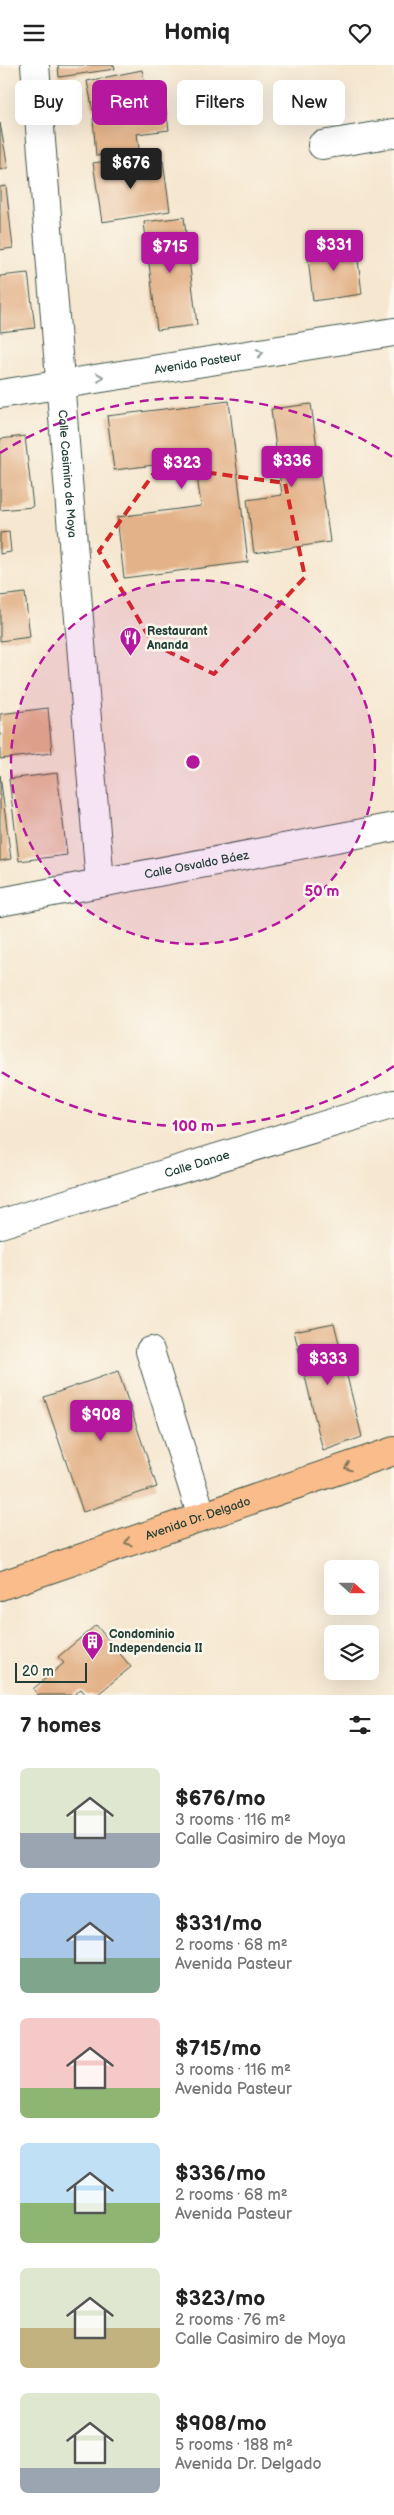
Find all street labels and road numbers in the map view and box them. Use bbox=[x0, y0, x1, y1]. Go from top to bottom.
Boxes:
street label: Avenida Pasteur bbox=[153, 349, 243, 378]
street label: Calle Casimiro de Moya bbox=[54, 409, 80, 538]
street label: Calle Osvaldo Báez bbox=[143, 848, 250, 882]
street label: Calle Danae bbox=[163, 1148, 231, 1181]
street label: Avenida Dr. Delgado bbox=[143, 1494, 253, 1544]

